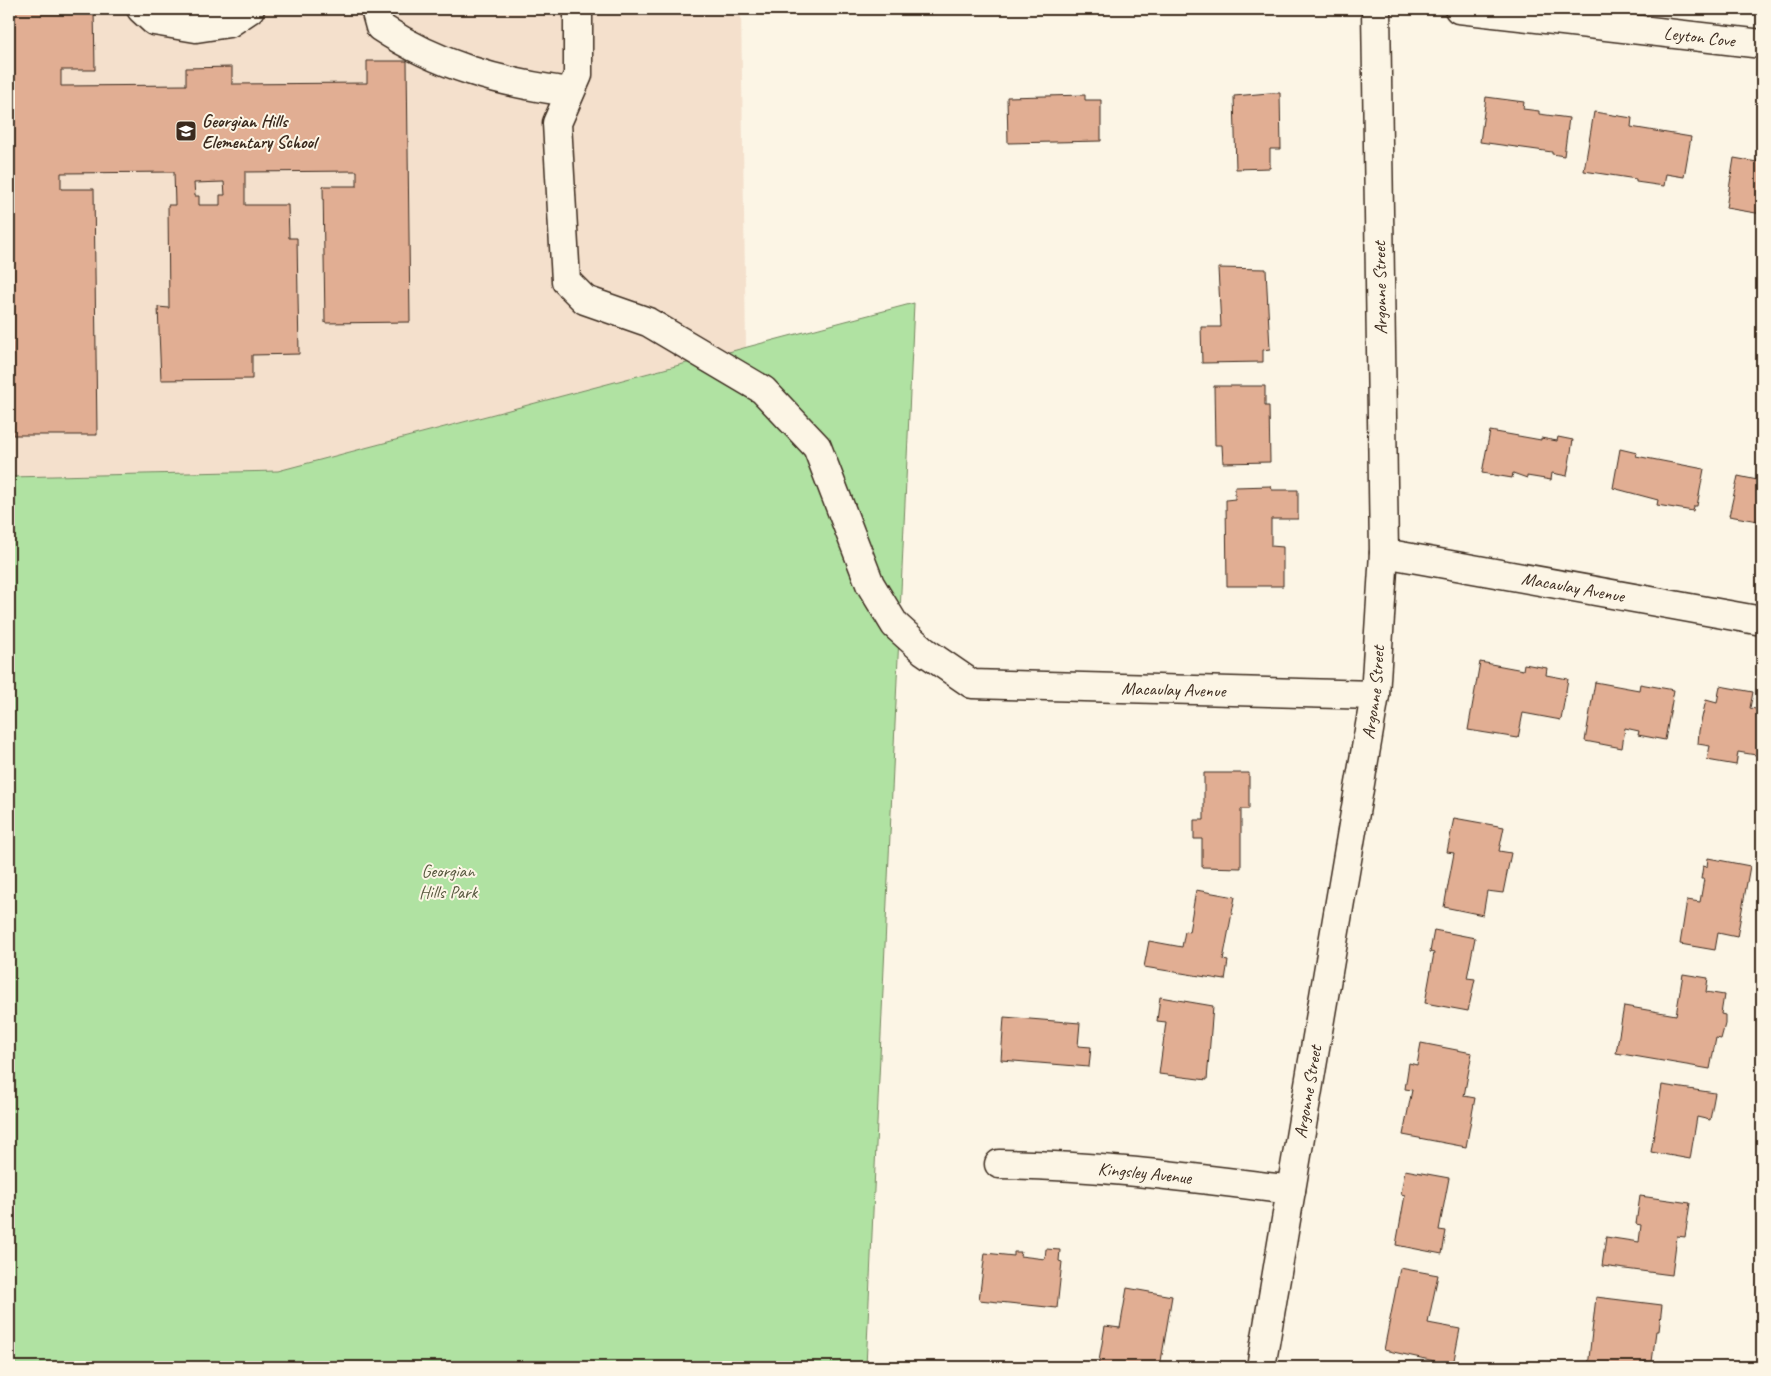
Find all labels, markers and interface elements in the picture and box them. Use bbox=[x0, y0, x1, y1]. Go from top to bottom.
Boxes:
street label: Leyton Cove bbox=[1663, 22, 1737, 52]
place label: Georgian Hills Elementary School bbox=[202, 110, 320, 153]
school or university icon: Georgian Hills Elementary School bbox=[174, 119, 198, 143]
street label: Argonne Street bbox=[1368, 239, 1392, 335]
street label: Macaulay Avenue bbox=[1520, 567, 1627, 607]
street label: Argonne Street bbox=[1357, 643, 1389, 741]
street label: Macaulay Avenue bbox=[1121, 677, 1227, 702]
park label: Georgian Hills Park bbox=[419, 860, 478, 903]
street label: Argonne Street bbox=[1289, 1042, 1327, 1140]
street label: Kingsley Avenue bbox=[1097, 1158, 1194, 1189]

